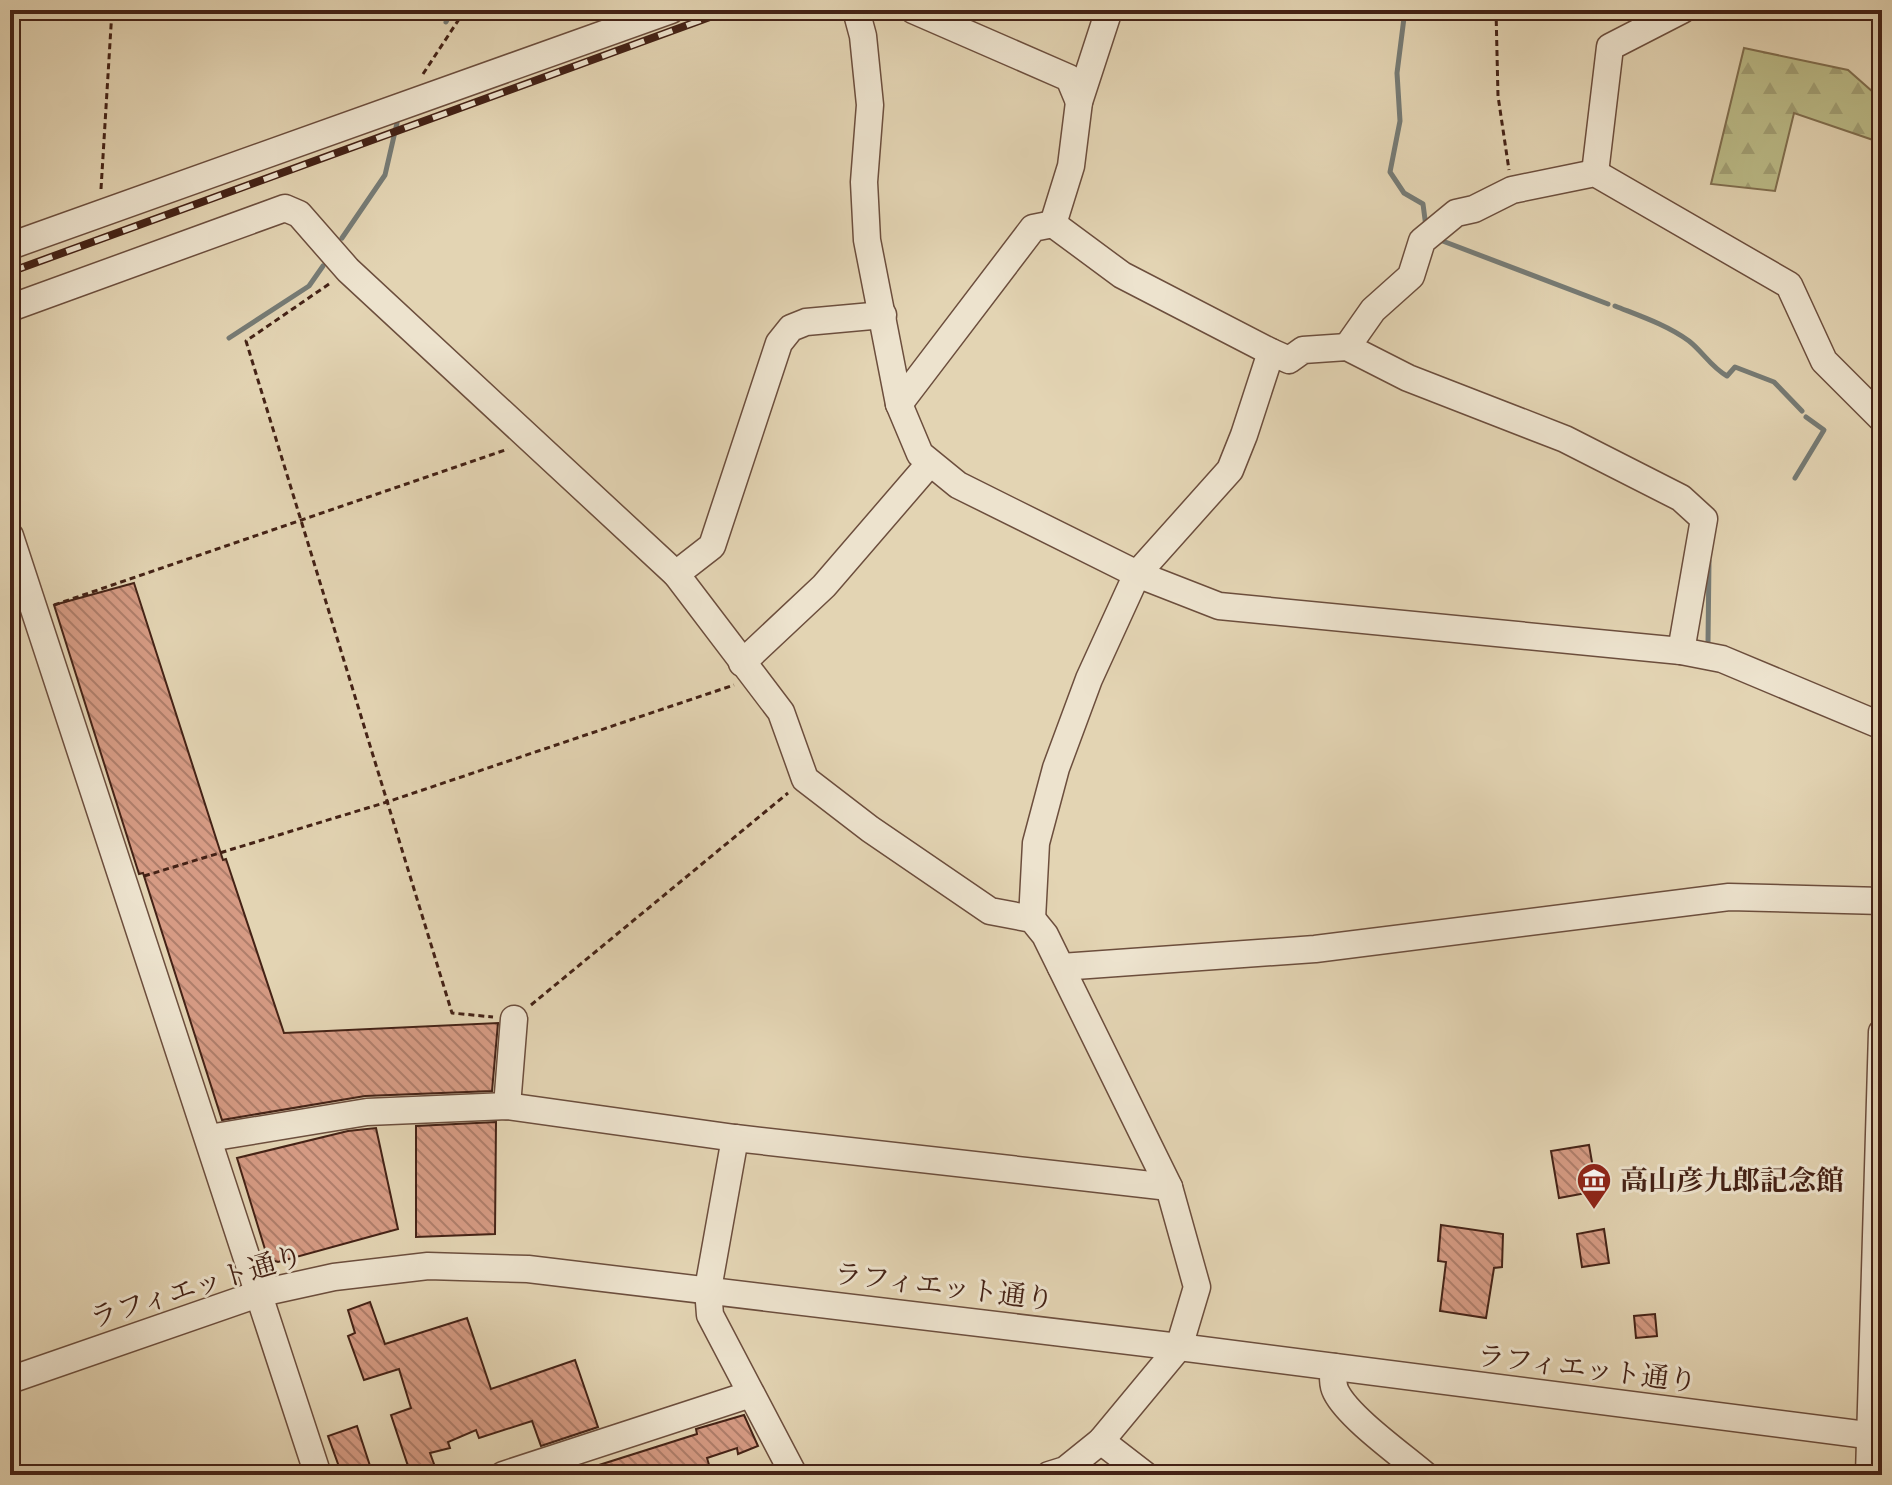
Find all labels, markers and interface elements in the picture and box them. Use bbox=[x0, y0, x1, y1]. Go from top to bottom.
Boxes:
museum icon: 高山彦九郎記念館 bbox=[1575, 1161, 1613, 1211]
place label: 高山彦九郎記念館 bbox=[1620, 1164, 1844, 1199]
street label: ラフィエット通り bbox=[86, 1238, 307, 1337]
street label: ラフィエット通り bbox=[832, 1257, 1056, 1318]
street label: ラフィエット通り bbox=[1475, 1339, 1699, 1400]

